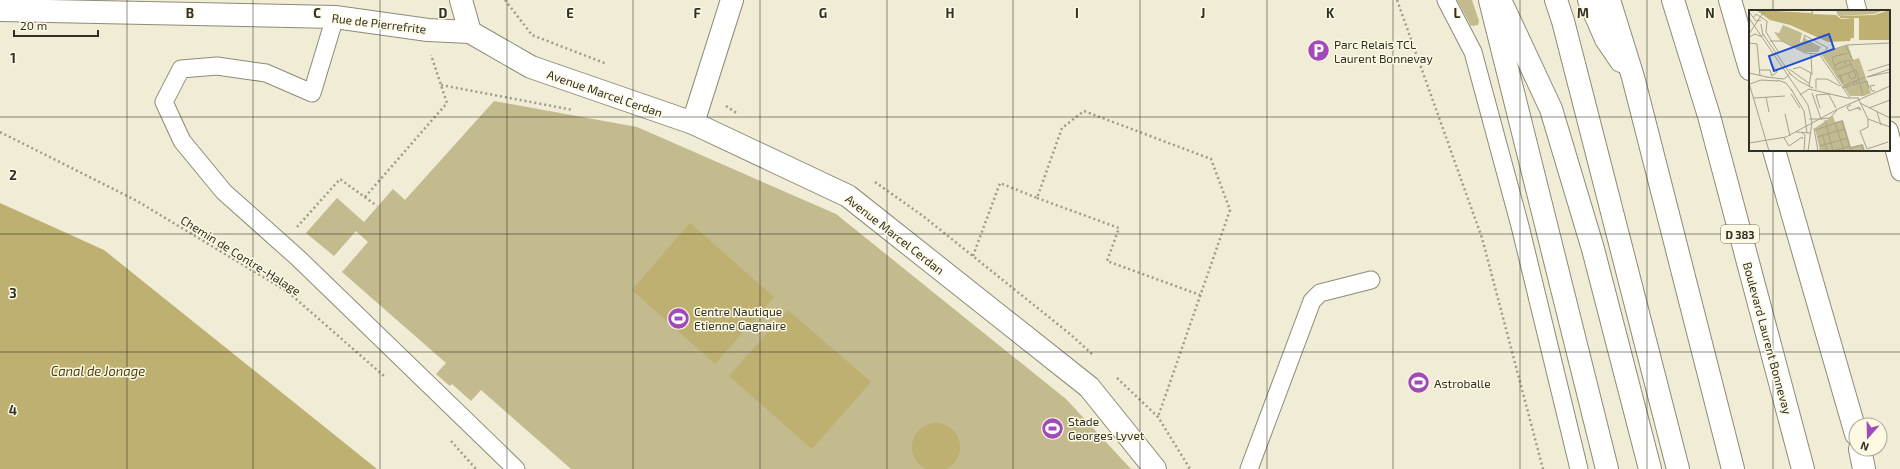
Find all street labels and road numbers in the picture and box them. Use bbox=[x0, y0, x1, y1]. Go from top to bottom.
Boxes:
street label: Rue de Pierrefrite bbox=[331, 10, 427, 36]
street label: Avenue Marcel Cerdan bbox=[545, 67, 665, 119]
street label: Avenue Marcel Cerdan bbox=[843, 191, 947, 277]
street label: Chemin de Contre-Halage bbox=[178, 212, 304, 298]
road number: D 383 bbox=[1721, 225, 1759, 243]
street label: Boulevard Laurent Bonnevay bbox=[1741, 260, 1795, 416]

